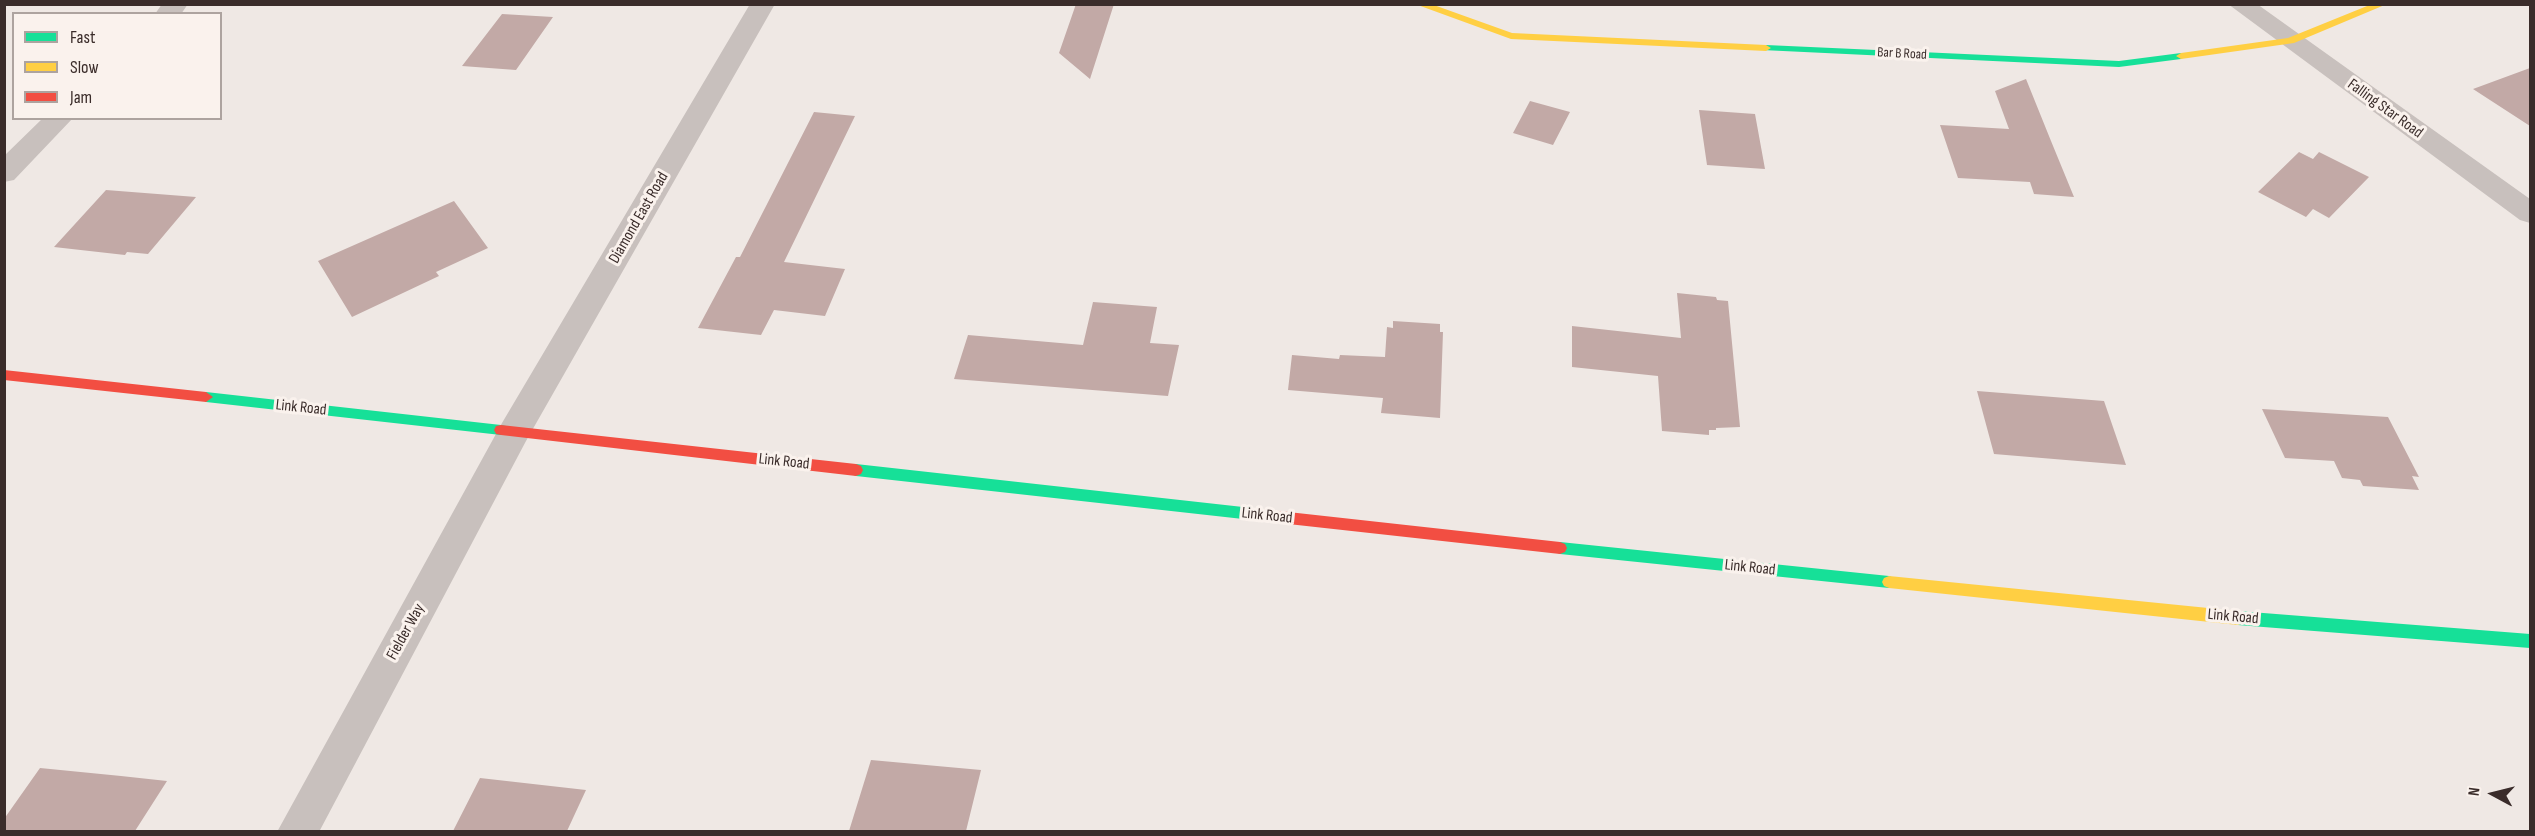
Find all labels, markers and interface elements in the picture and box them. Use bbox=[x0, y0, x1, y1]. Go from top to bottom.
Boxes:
legend bbox=[12, 12, 222, 120]
text: Fast bbox=[70, 27, 95, 48]
street label: Bar B Road bbox=[1877, 44, 1927, 64]
text: Slow bbox=[70, 57, 99, 78]
street label: Falling Star Road bbox=[2344, 75, 2426, 143]
text: Jam bbox=[70, 87, 92, 108]
street label: Diamond East Road bbox=[605, 169, 673, 267]
street label: Link Road bbox=[275, 396, 327, 420]
street label: Link Road bbox=[758, 450, 810, 474]
street label: Link Road bbox=[1241, 504, 1293, 528]
street label: Link Road bbox=[1724, 556, 1776, 580]
street label: Fielder Way bbox=[383, 601, 429, 663]
street label: Link Road bbox=[2207, 605, 2259, 629]
north arrow bbox=[2463, 764, 2523, 824]
text: N bbox=[2465, 786, 2485, 797]

